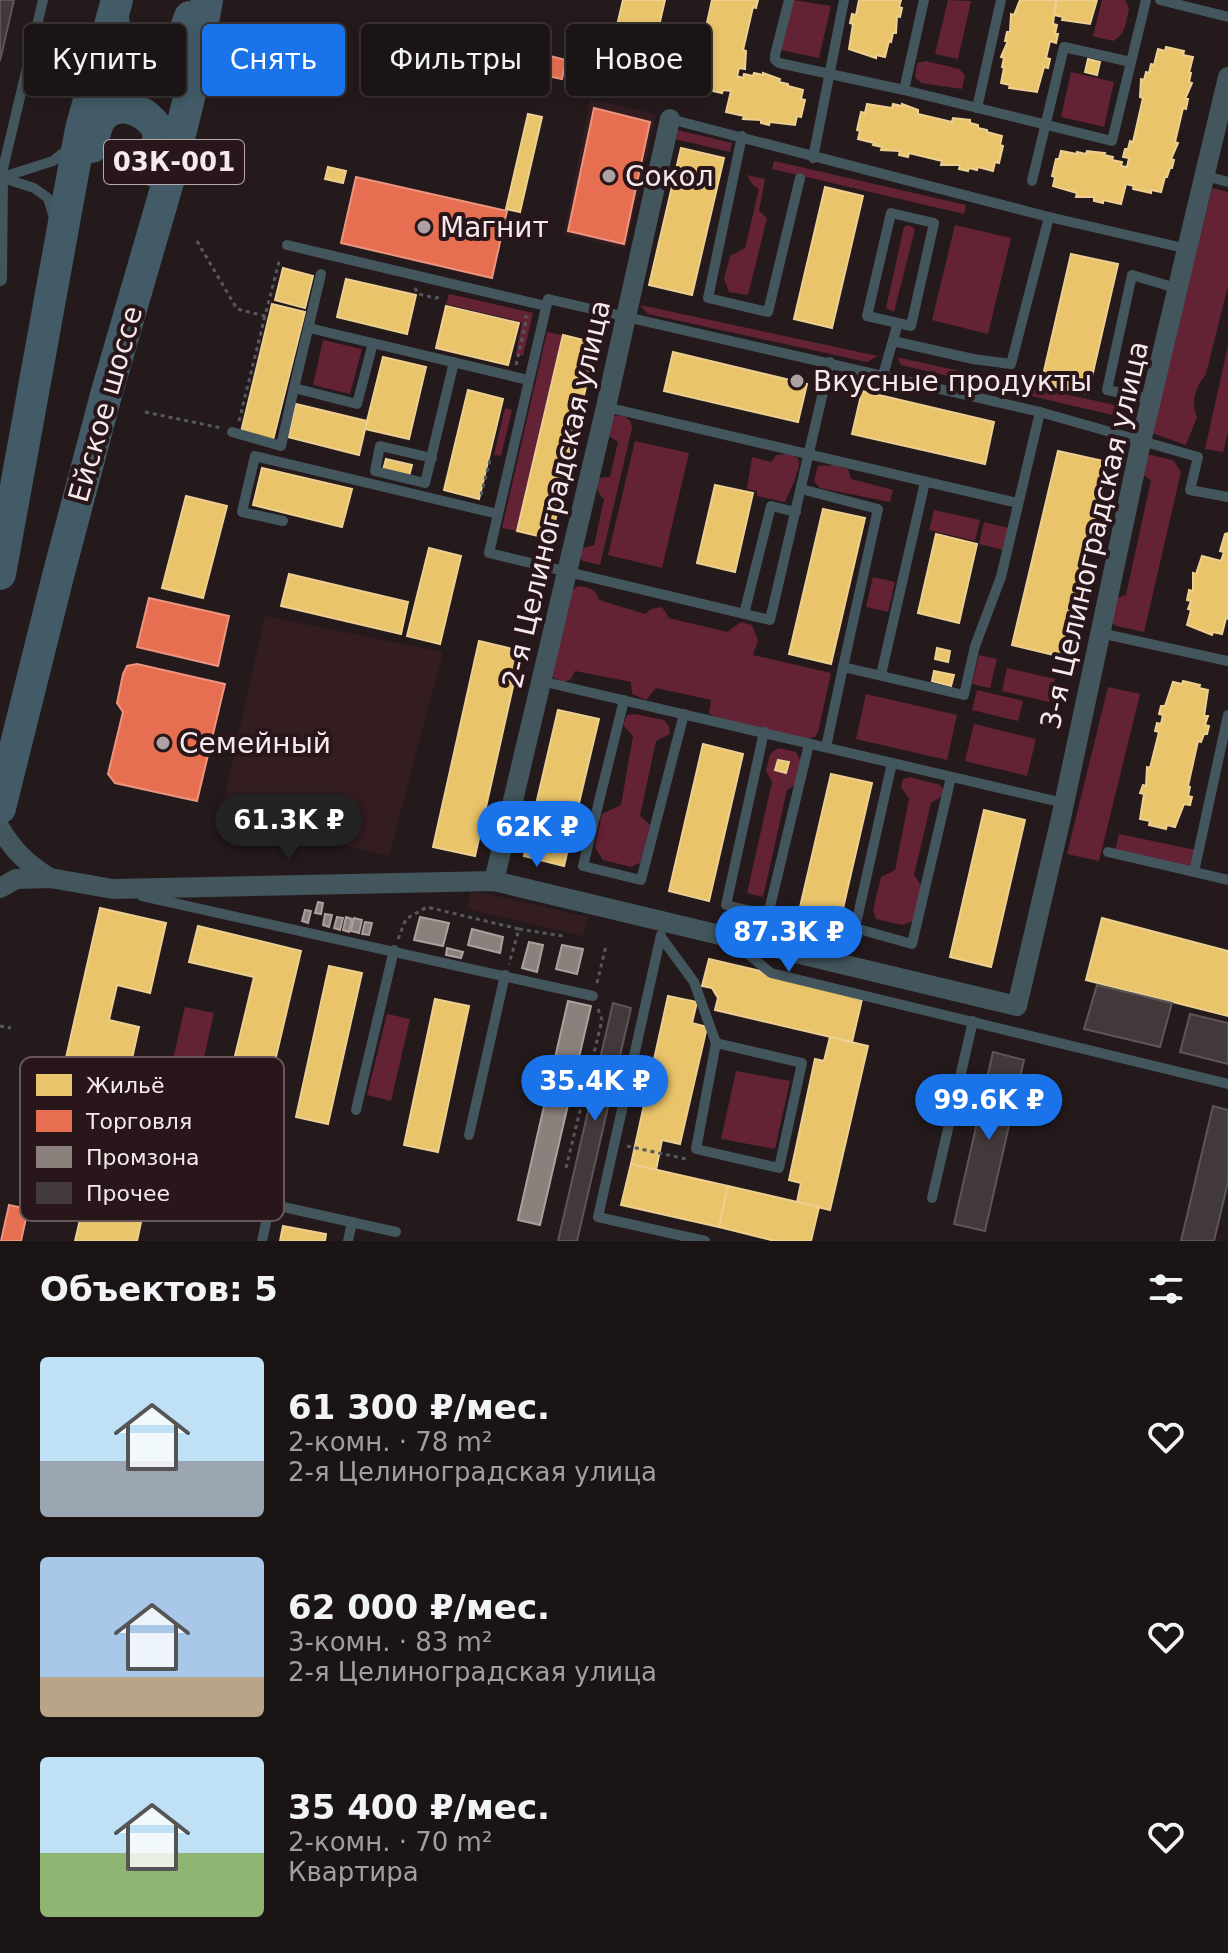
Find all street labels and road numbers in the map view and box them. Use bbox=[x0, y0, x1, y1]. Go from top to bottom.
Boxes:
road number: 03К-001 bbox=[104, 140, 244, 184]
street label: 2-я Целиноградская улица bbox=[496, 297, 617, 691]
street label: Ейское шоссе bbox=[62, 302, 149, 506]
street label: 3-я Целиноградская улица bbox=[1034, 338, 1155, 732]

